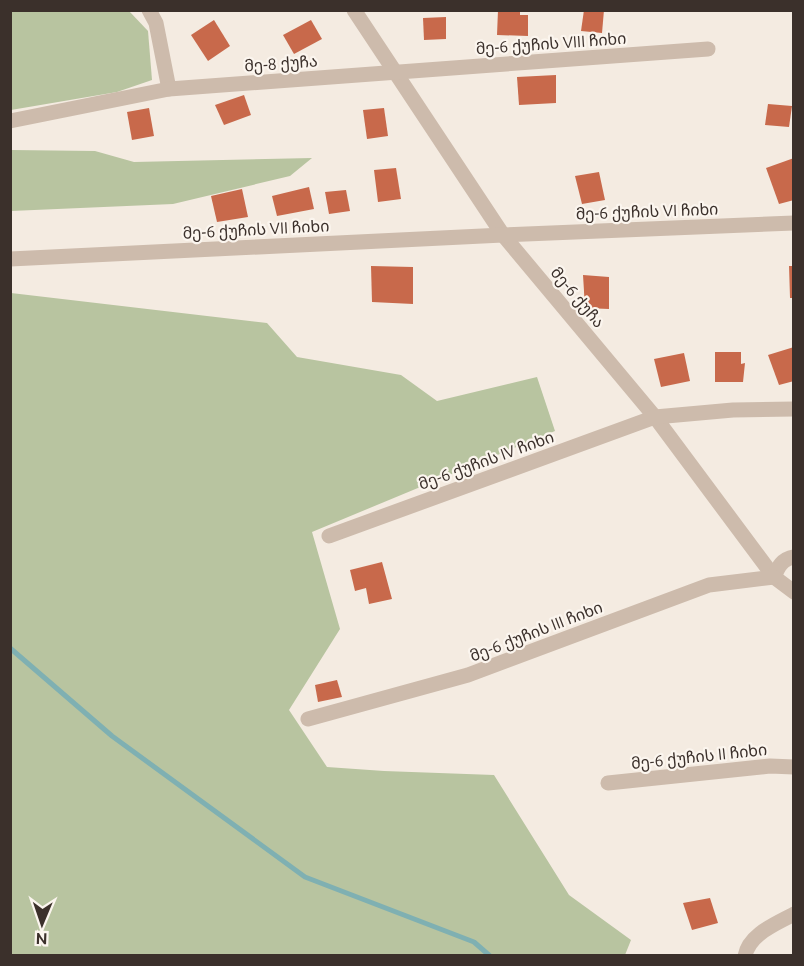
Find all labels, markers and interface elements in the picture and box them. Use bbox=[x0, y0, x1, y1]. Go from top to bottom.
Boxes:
street label: მე-6 ქუჩის VIII ჩიხი bbox=[475, 29, 627, 58]
street label: მე-8 ქუჩა bbox=[244, 51, 318, 76]
street label: მე-6 ქუჩის VI ჩიხი bbox=[575, 200, 719, 223]
street label: მე-6 ქუჩის VII ჩიხი bbox=[182, 216, 330, 243]
street label: მე-6 ქუჩა bbox=[547, 263, 609, 332]
street label: მე-6 ქუჩის IV ჩიხი bbox=[416, 427, 556, 494]
street label: მე-6 ქუჩის III ჩიხი bbox=[467, 597, 605, 666]
street label: მე-6 ქუჩის II ჩიხი bbox=[630, 740, 768, 773]
north arrow bbox=[12, 894, 72, 954]
text: N bbox=[35, 930, 48, 948]

